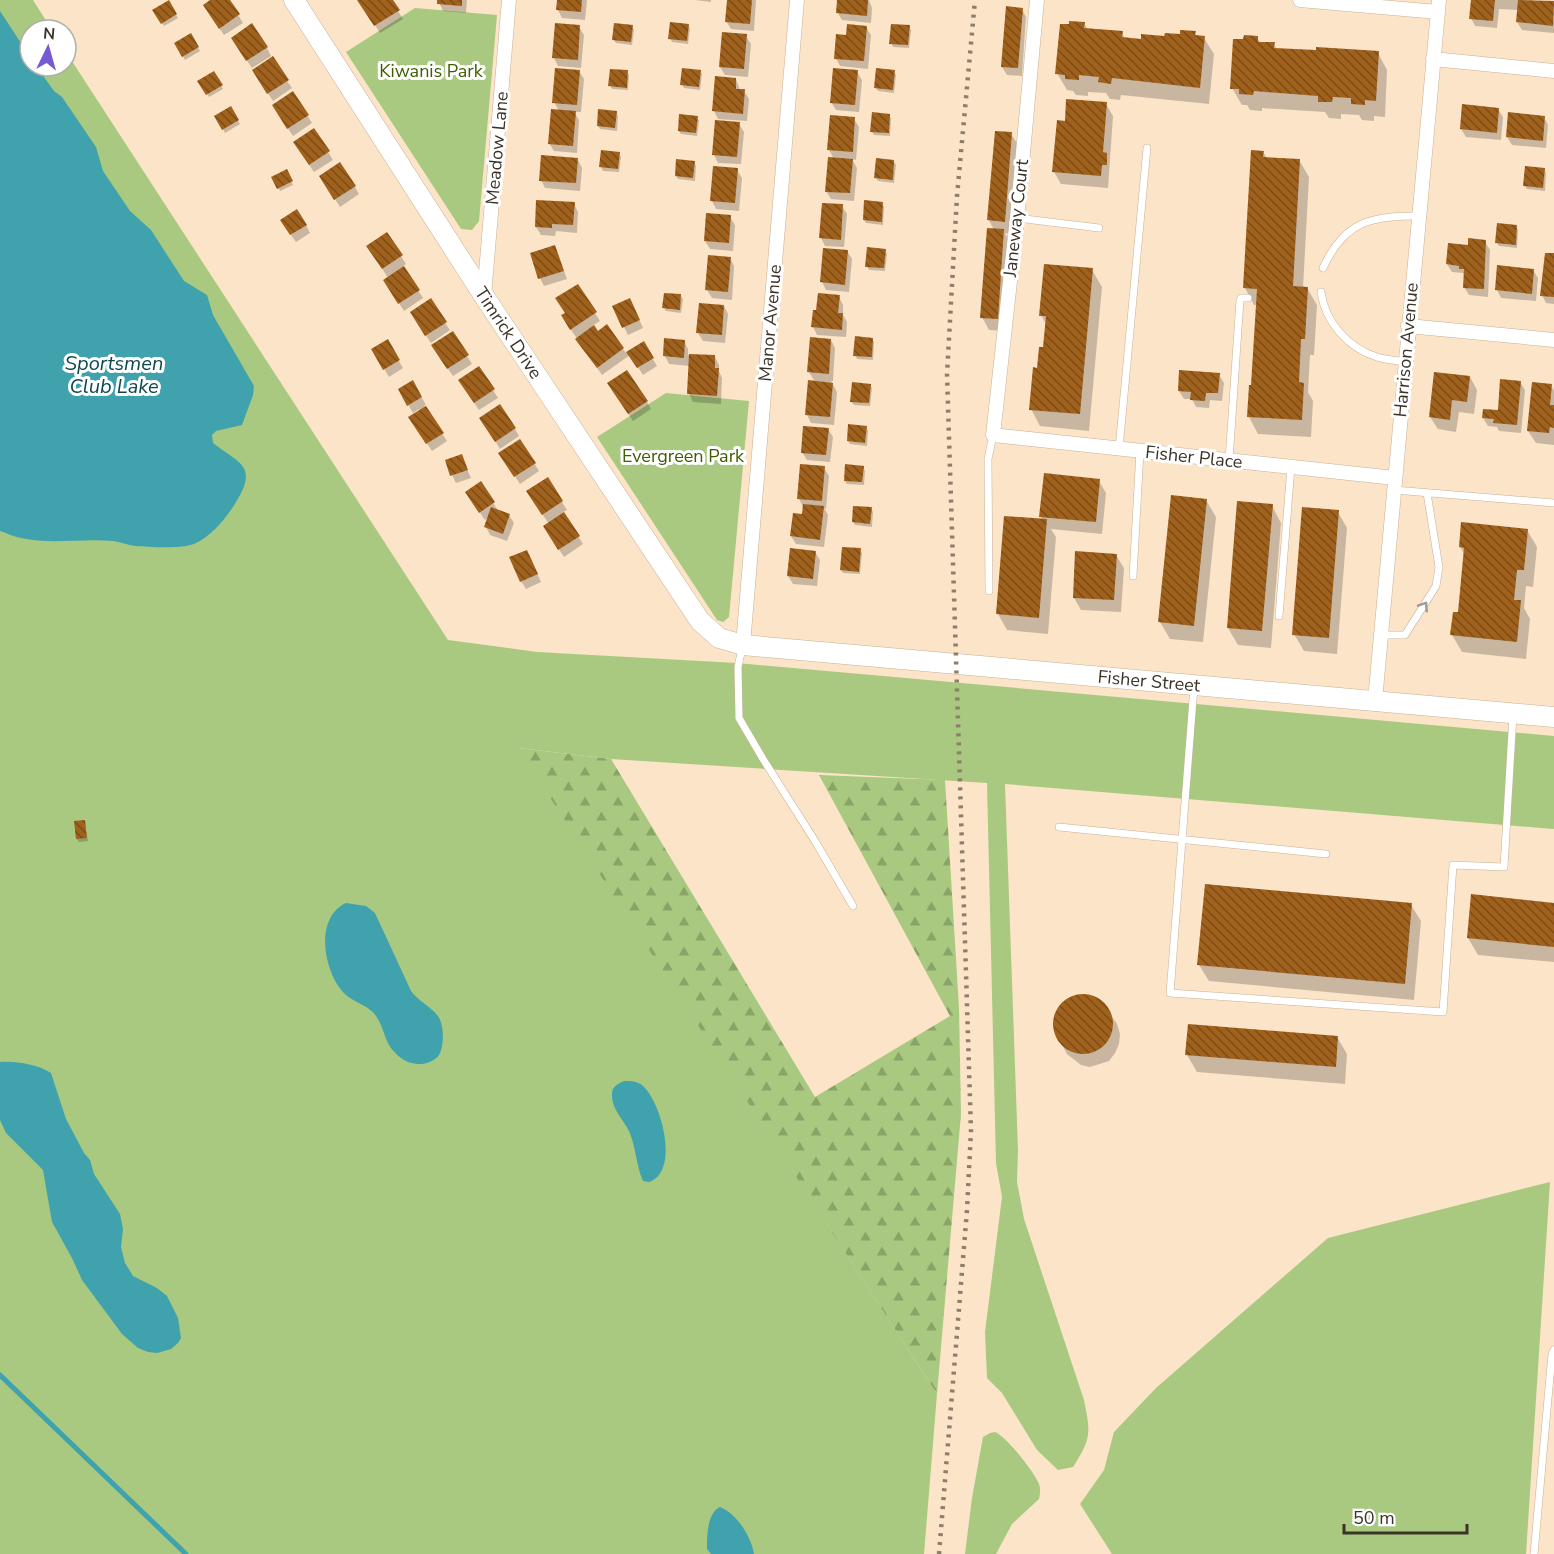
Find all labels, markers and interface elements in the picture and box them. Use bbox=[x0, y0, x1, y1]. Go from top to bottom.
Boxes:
north arrow bbox=[18, 18, 78, 78]
text: N bbox=[42, 23, 56, 46]
park label: Kiwanis Park bbox=[379, 59, 484, 83]
street label: Meadow Lane bbox=[480, 90, 514, 206]
street label: Janeway Court bbox=[998, 157, 1034, 279]
street label: Manor Avenue bbox=[753, 263, 787, 383]
street label: Timrick Drive bbox=[469, 282, 548, 384]
street label: Harrison Avenue bbox=[1388, 282, 1424, 418]
water label: Sportsmen Club Lake bbox=[65, 350, 163, 400]
street label: Fisher Place bbox=[1144, 440, 1244, 474]
park label: Evergreen Park bbox=[622, 444, 745, 468]
one-way arrow bbox=[1416, 602, 1428, 612]
street label: Fisher Street bbox=[1097, 665, 1202, 698]
scale bar bbox=[1344, 1497, 1467, 1535]
text: 50 m bbox=[1353, 1506, 1395, 1530]

